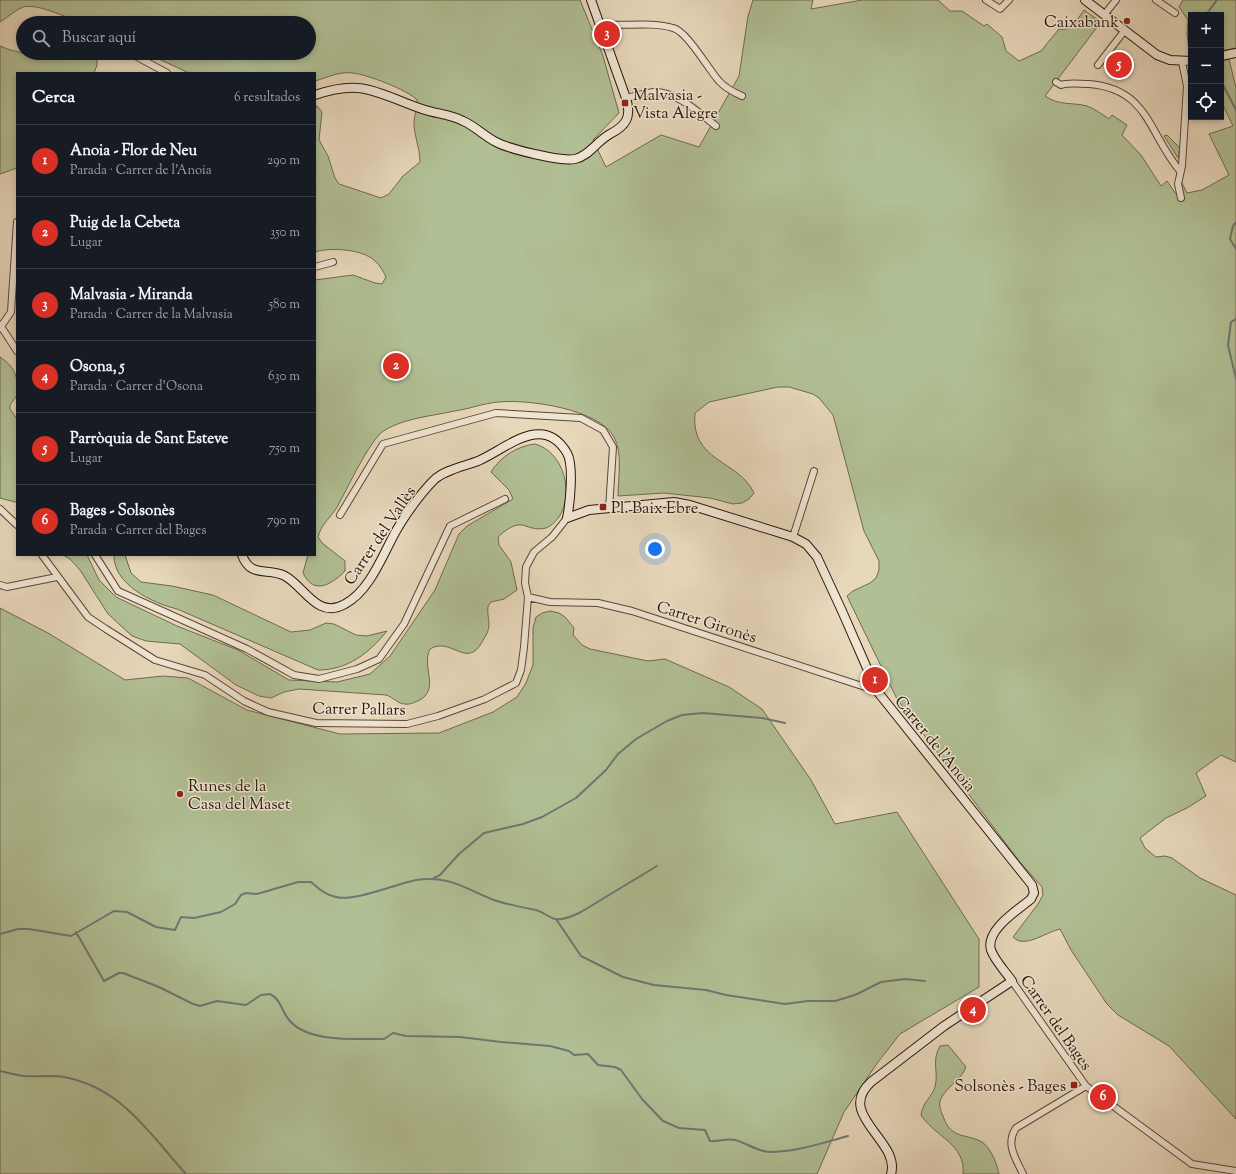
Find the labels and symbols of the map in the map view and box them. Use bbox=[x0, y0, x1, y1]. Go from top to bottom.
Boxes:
place label: Caixabank bbox=[1044, 12, 1119, 35]
marker: Caixabank bbox=[1122, 16, 1132, 26]
pin: 3 bbox=[594, 19, 620, 49]
pin: 5 bbox=[1106, 50, 1132, 80]
place label: Malvasia - Vista Alegre bbox=[633, 85, 718, 126]
marker: Malvasia - Vista Alegre bbox=[620, 98, 630, 108]
pin: 2 bbox=[383, 351, 409, 381]
street label: Carrer del Vallès bbox=[339, 482, 423, 590]
place label: Pl. Baix Ebre bbox=[611, 498, 698, 521]
marker: Pl. Baix Ebre bbox=[598, 502, 608, 512]
your location bbox=[645, 539, 665, 559]
street label: Carrer Gironès bbox=[653, 596, 759, 650]
pin: 1 bbox=[862, 665, 888, 695]
street label: Carrer de l'Anoia bbox=[888, 691, 981, 798]
street label: Carrer Pallars bbox=[312, 698, 406, 723]
place label: Runes de la Casa del Maset bbox=[188, 776, 291, 817]
marker: Runes de la Casa del Maset bbox=[175, 789, 185, 799]
street label: Carrer del Bages bbox=[1014, 971, 1096, 1076]
pin: 4 bbox=[960, 995, 986, 1025]
place label: Solsonès - Bages bbox=[954, 1076, 1066, 1099]
marker: Solsonès - Bages bbox=[1069, 1080, 1079, 1090]
pin: 6 bbox=[1090, 1082, 1116, 1112]

